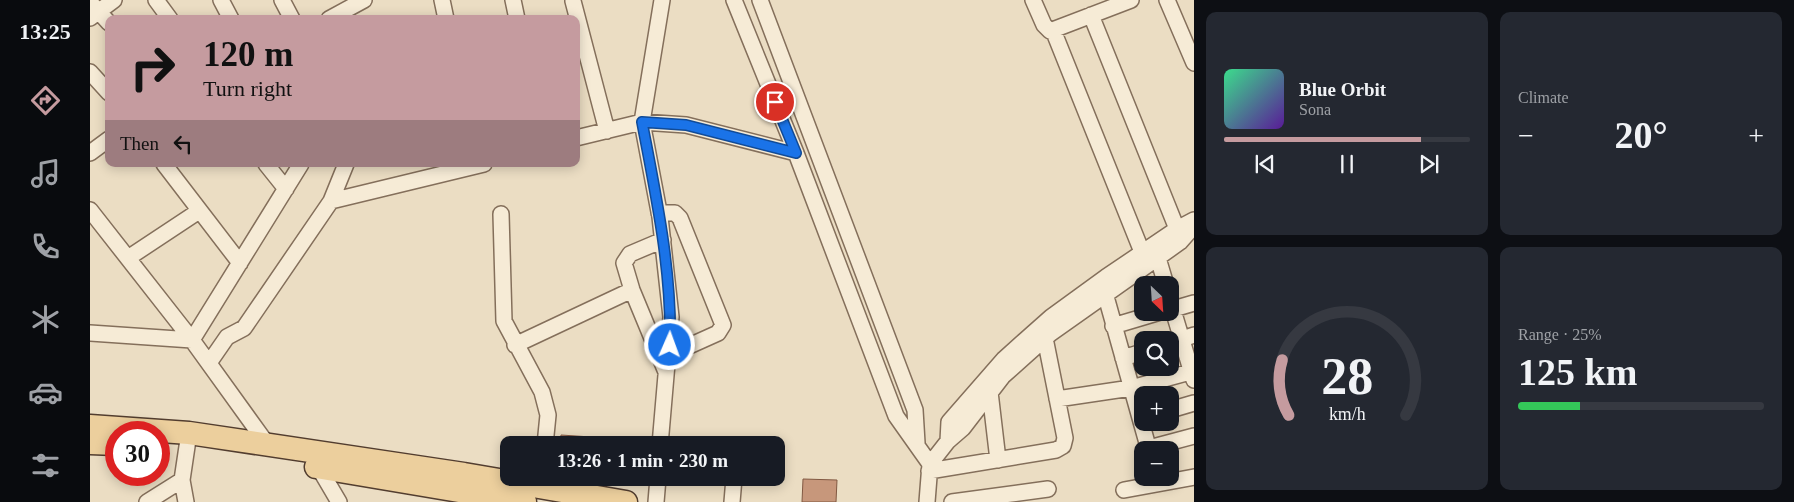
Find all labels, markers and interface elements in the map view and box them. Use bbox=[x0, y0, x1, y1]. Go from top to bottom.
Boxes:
text: 13:25 bbox=[19, 19, 71, 44]
icon: right bbox=[120, 35, 185, 100]
text: 120 m bbox=[203, 35, 293, 74]
text: Turn right bbox=[203, 76, 292, 101]
text: Blue Orbit bbox=[1299, 79, 1386, 100]
pin bbox=[754, 81, 796, 123]
icon: directions bbox=[28, 83, 63, 118]
icon: arrive bbox=[761, 88, 789, 116]
text: Climate bbox=[1518, 89, 1569, 106]
text: Sona bbox=[1299, 101, 1331, 118]
text: 20° bbox=[1614, 114, 1668, 156]
text: − bbox=[1518, 120, 1534, 151]
text: + bbox=[1748, 120, 1764, 151]
icon: left bbox=[169, 130, 197, 158]
text: Then bbox=[120, 133, 159, 154]
icon: previous bbox=[1251, 150, 1279, 178]
icon: pause bbox=[1333, 150, 1361, 178]
icon: next bbox=[1415, 150, 1443, 178]
icon: music bbox=[28, 156, 63, 191]
icon: phone bbox=[28, 229, 63, 264]
north arrow bbox=[1134, 276, 1179, 321]
map controls bbox=[1134, 276, 1179, 486]
icon: climate bbox=[28, 302, 63, 337]
position arrow bbox=[643, 318, 695, 370]
text: Range · 25% bbox=[1518, 326, 1602, 343]
button: search bbox=[1134, 331, 1179, 376]
text: 28 bbox=[1321, 348, 1373, 405]
text: 125 km bbox=[1518, 351, 1637, 393]
icon: car bbox=[28, 375, 63, 410]
button: + bbox=[1134, 386, 1179, 431]
text: km/h bbox=[1329, 404, 1365, 424]
speed limit sign: 30 bbox=[105, 421, 170, 486]
button: − bbox=[1134, 441, 1179, 486]
icon: filters bbox=[28, 448, 63, 483]
text: 13:26 · 1 min · 230 m bbox=[557, 450, 728, 471]

